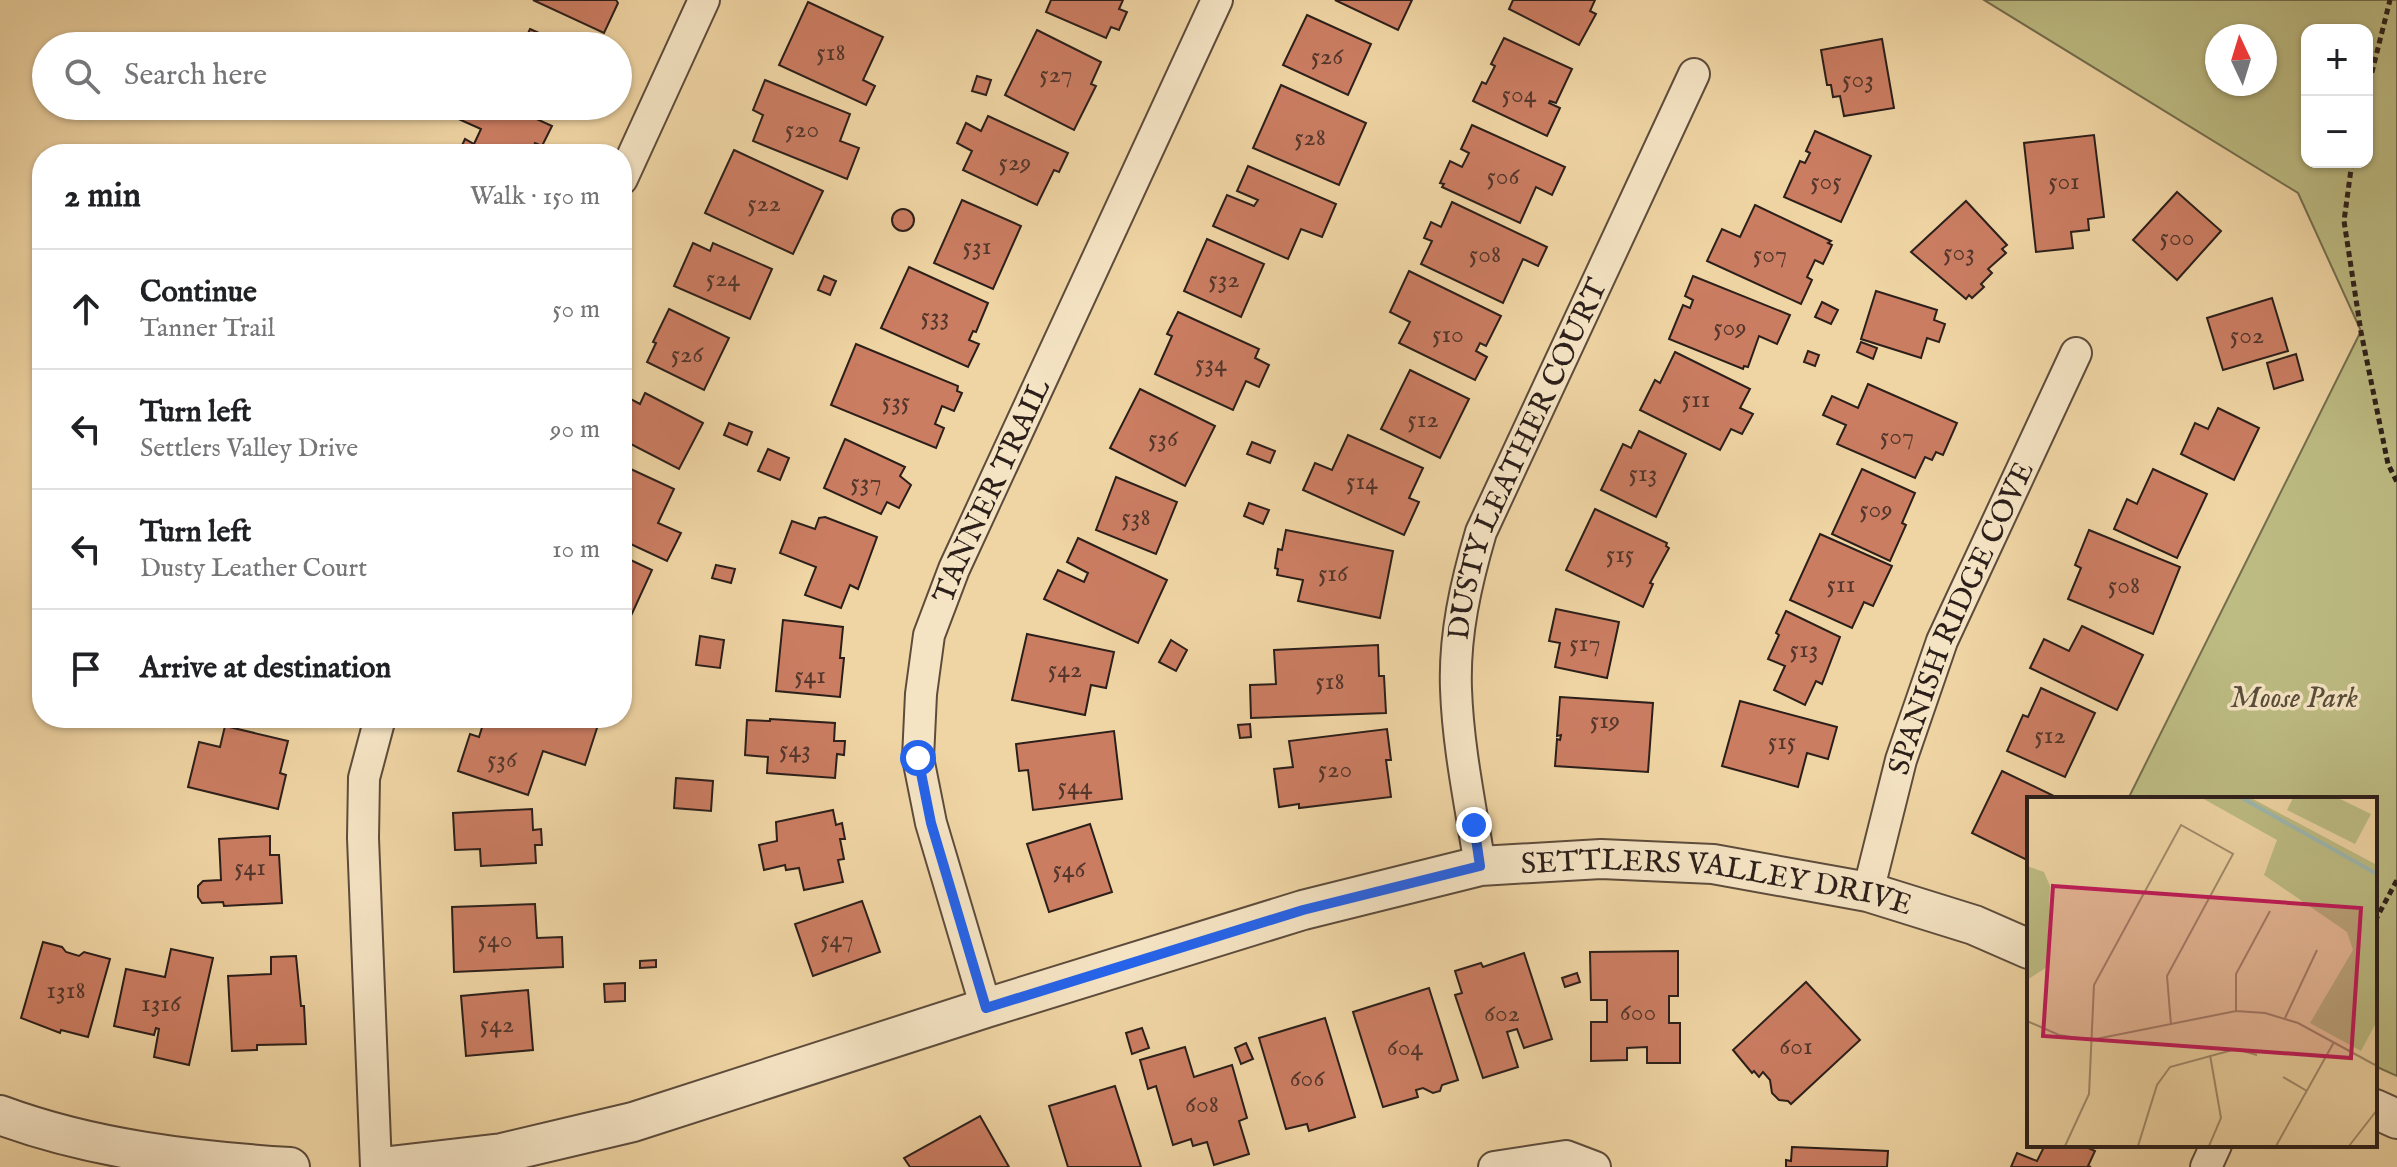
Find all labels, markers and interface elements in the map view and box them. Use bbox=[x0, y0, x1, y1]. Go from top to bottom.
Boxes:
north arrow bbox=[2205, 24, 2277, 96]
map controls bbox=[2301, 24, 2373, 168]
button: + bbox=[2301, 24, 2373, 96]
search box bbox=[32, 32, 632, 120]
house number: 518 bbox=[816, 36, 846, 69]
house number: 526 bbox=[1311, 40, 1344, 73]
icon: search bbox=[60, 54, 104, 98]
text: Search here bbox=[124, 57, 267, 95]
house number: 527 bbox=[1039, 58, 1073, 91]
house number: 503 bbox=[1842, 63, 1874, 96]
house number: 504 bbox=[1502, 78, 1537, 111]
button: − bbox=[2301, 96, 2373, 168]
house number: 520 bbox=[785, 113, 819, 146]
house number: 528 bbox=[1294, 121, 1326, 154]
house number: 529 bbox=[999, 146, 1031, 179]
house number: 506 bbox=[1486, 160, 1521, 193]
house number: 505 bbox=[1810, 165, 1842, 198]
house number: 501 bbox=[2048, 165, 2080, 198]
text: 2 min bbox=[64, 175, 141, 218]
text: Walk · 150 m bbox=[470, 180, 600, 213]
house number: 522 bbox=[747, 187, 781, 220]
house number: 500 bbox=[2160, 221, 2194, 254]
house number: 531 bbox=[963, 230, 991, 263]
house number: 503 bbox=[1943, 236, 1975, 269]
house number: 508 bbox=[1469, 238, 1501, 271]
house number: 507 bbox=[1753, 238, 1787, 271]
house number: 524 bbox=[706, 262, 740, 295]
house number: 532 bbox=[1208, 263, 1240, 296]
street label: DUSTY LEATHER COURT bbox=[1441, 273, 1617, 643]
text: Continue bbox=[140, 274, 257, 312]
icon: ahead bbox=[64, 287, 108, 331]
text: 50 m bbox=[552, 293, 600, 326]
house number: 533 bbox=[921, 300, 949, 333]
house number: 509 bbox=[1713, 311, 1747, 344]
text: Tanner Trail bbox=[140, 312, 275, 345]
house number: 510 bbox=[1432, 318, 1464, 351]
house number: 502 bbox=[2230, 319, 2264, 352]
house number: 526 bbox=[671, 338, 704, 371]
house number: 534 bbox=[1195, 347, 1227, 380]
street label: TANNER TRAIL bbox=[926, 373, 1060, 609]
house number: 511 bbox=[1682, 383, 1710, 416]
house number: 535 bbox=[882, 385, 910, 418]
text: Turn left bbox=[140, 394, 251, 432]
house number: 512 bbox=[1407, 403, 1439, 436]
icon: left bbox=[64, 407, 108, 451]
text: 90 m bbox=[550, 413, 600, 446]
house number: 507 bbox=[1880, 420, 1914, 453]
house number: 536 bbox=[1148, 422, 1179, 455]
text: Settlers Valley Drive bbox=[140, 432, 358, 465]
street label: SPANISH RIDGE COVE bbox=[1881, 456, 2044, 779]
house number: 513 bbox=[1629, 457, 1657, 490]
house number: 514 bbox=[1346, 465, 1378, 498]
house number: 537 bbox=[850, 466, 882, 499]
house number: 509 bbox=[1859, 493, 1893, 526]
house number: 538 bbox=[1121, 501, 1151, 534]
text: Turn left bbox=[140, 514, 251, 552]
icon: left bbox=[64, 527, 108, 571]
text: 10 m bbox=[552, 533, 600, 566]
house number: 515 bbox=[1606, 538, 1634, 571]
text: Dusty Leather Court bbox=[140, 552, 367, 585]
house number: 516 bbox=[1318, 557, 1349, 590]
house number: 511 bbox=[1827, 568, 1855, 601]
house number: 508 bbox=[2108, 569, 2140, 602]
house number: 517 bbox=[1569, 627, 1601, 660]
house number: 513 bbox=[1790, 633, 1818, 666]
icon: arrive bbox=[64, 647, 108, 691]
text: Arrive at destination bbox=[140, 650, 391, 688]
house number: 542 bbox=[1048, 653, 1082, 686]
house number: 541 bbox=[794, 659, 826, 692]
house number: 518 bbox=[1315, 665, 1345, 698]
park label: Moose Park bbox=[2230, 680, 2358, 718]
house number: 519 bbox=[1590, 704, 1620, 737]
house number: 512 bbox=[2034, 719, 2066, 752]
house number: 515 bbox=[1768, 725, 1796, 758]
house number: 543 bbox=[779, 733, 811, 766]
route start bbox=[900, 740, 936, 776]
house number: 536 bbox=[487, 743, 518, 776]
house number: 520 bbox=[1318, 753, 1352, 786]
house number: 544 bbox=[1058, 770, 1093, 803]
inset map bbox=[2027, 797, 2377, 1147]
route end bbox=[1456, 807, 1492, 843]
street label: SETTLERS VALLEY DRIVE bbox=[1520, 842, 1916, 926]
house number: 541 bbox=[234, 851, 266, 884]
house number: 546 bbox=[1052, 853, 1087, 886]
house number: 540 bbox=[478, 923, 512, 956]
house number: 547 bbox=[820, 923, 854, 956]
house number: 1318 bbox=[46, 974, 86, 1007]
house number: 1316 bbox=[141, 987, 182, 1020]
house number: 600 bbox=[1620, 996, 1656, 1029]
house number: 602 bbox=[1484, 997, 1520, 1030]
house number: 542 bbox=[480, 1008, 514, 1041]
house number: 601 bbox=[1779, 1030, 1813, 1063]
house number: 604 bbox=[1387, 1031, 1423, 1064]
house number: 606 bbox=[1290, 1062, 1325, 1095]
house number: 608 bbox=[1185, 1088, 1219, 1121]

